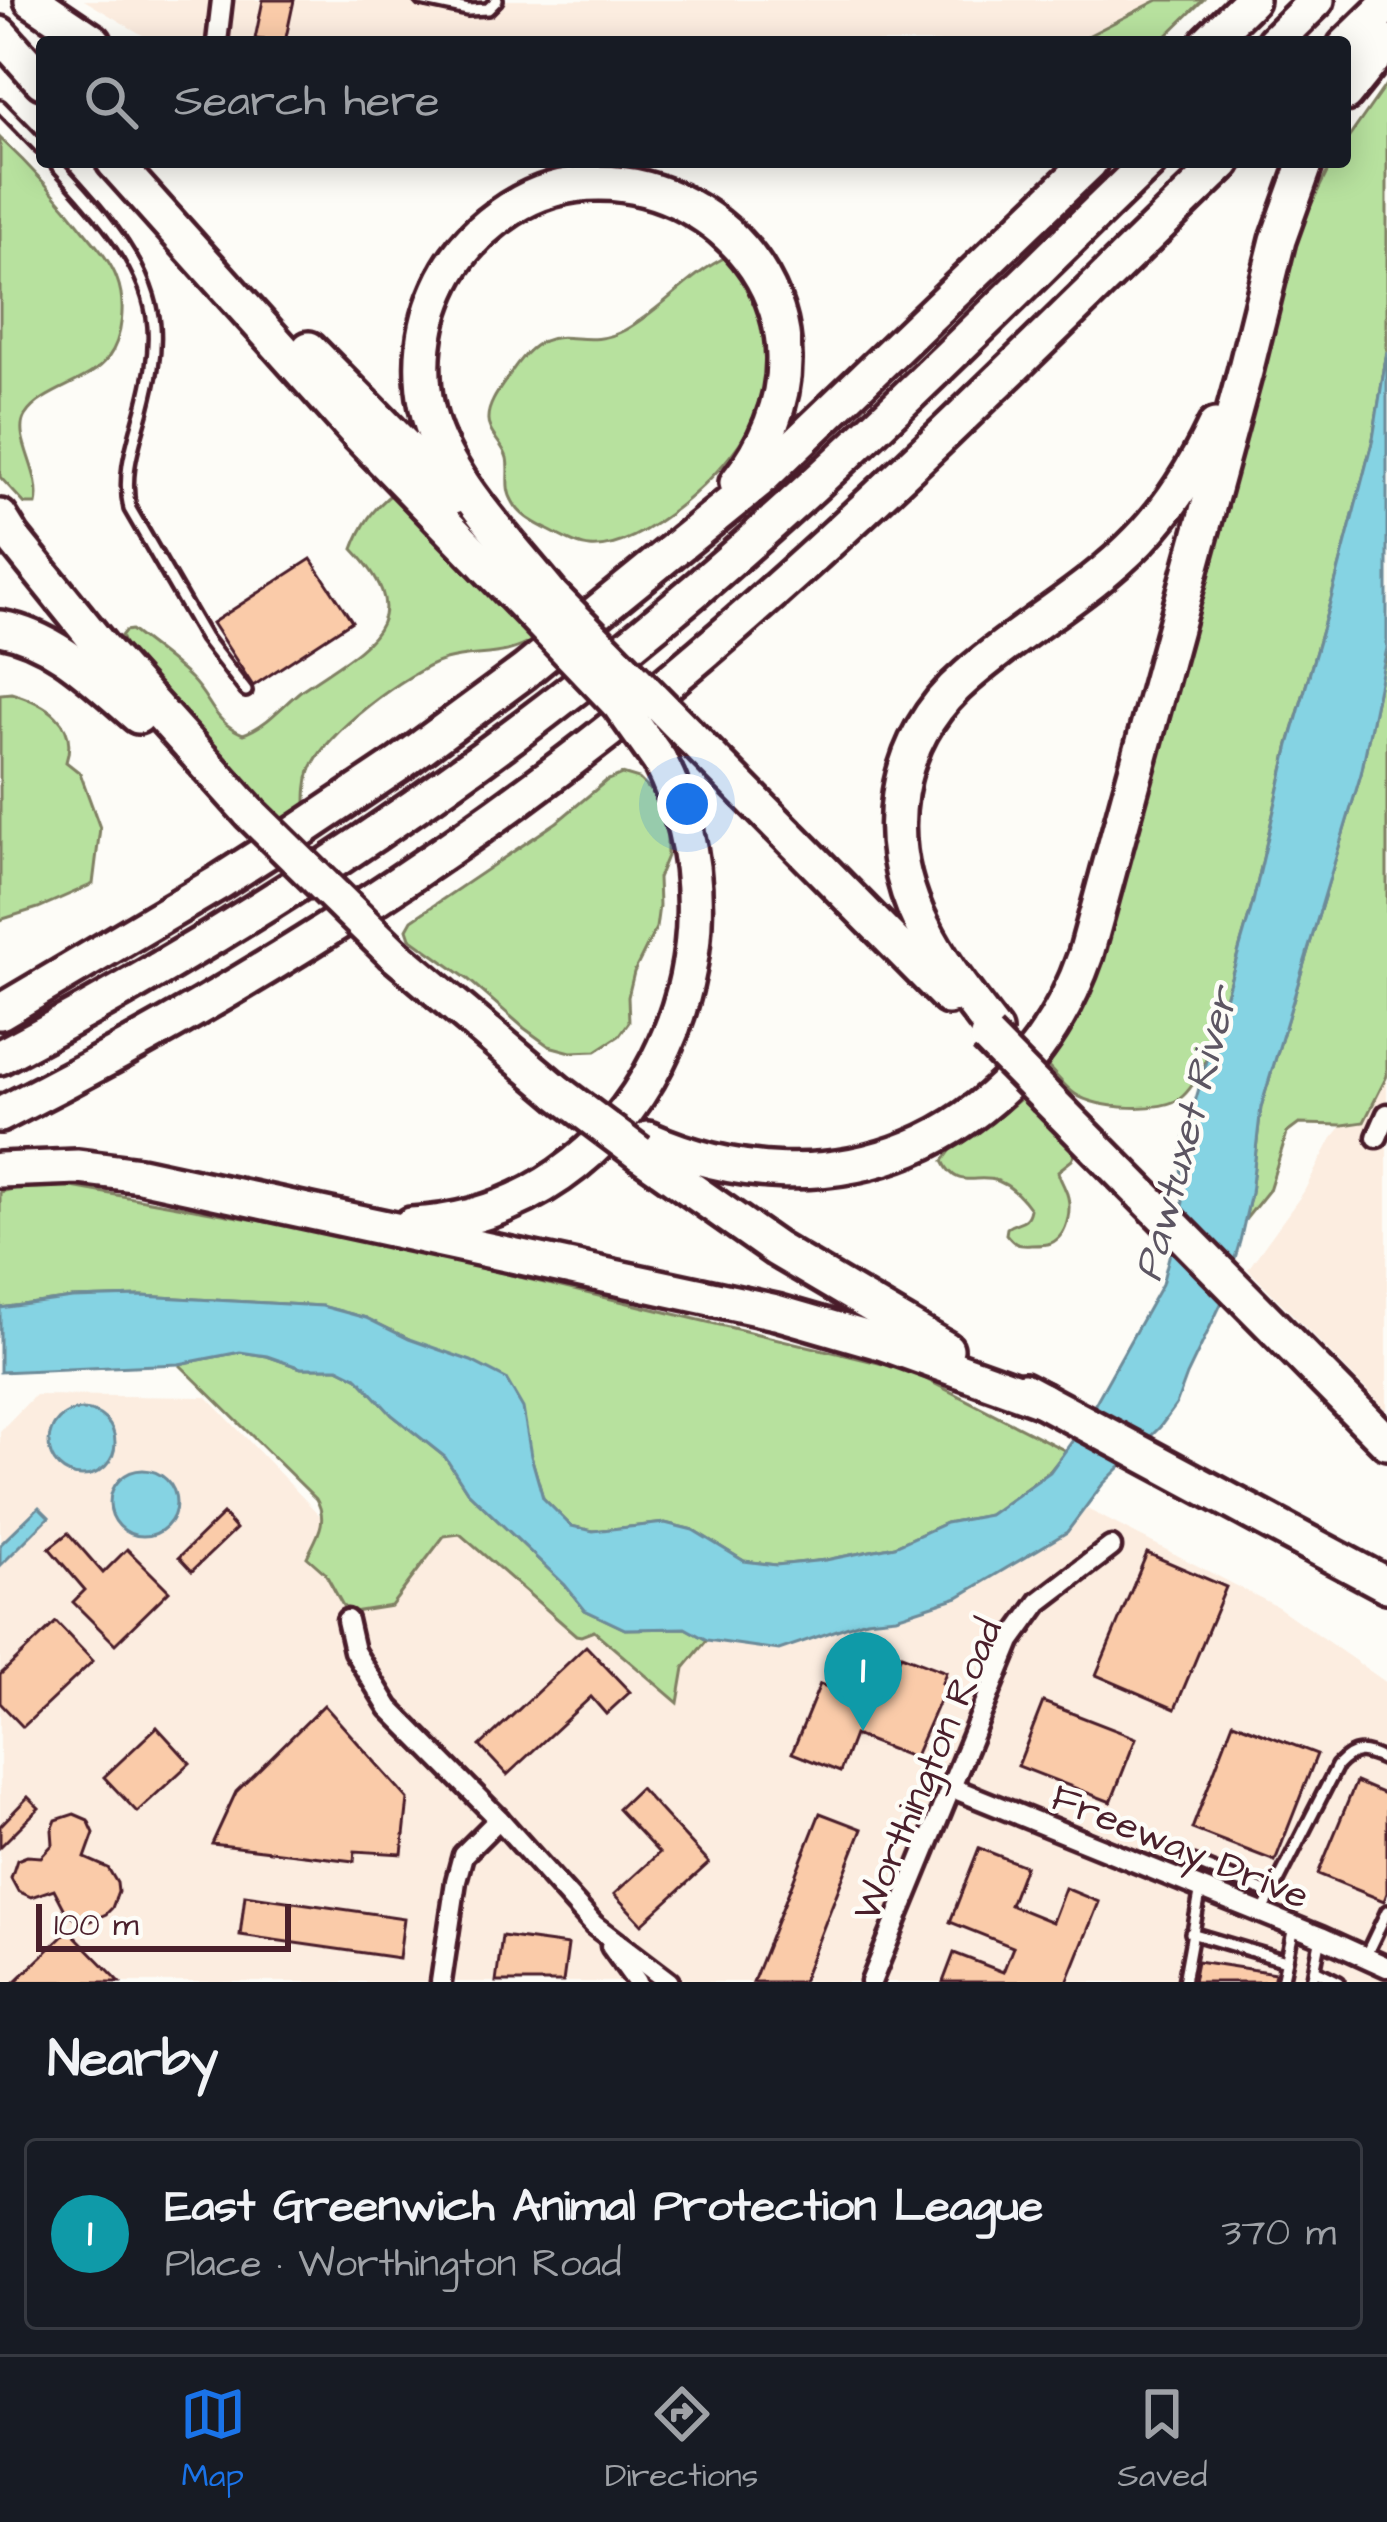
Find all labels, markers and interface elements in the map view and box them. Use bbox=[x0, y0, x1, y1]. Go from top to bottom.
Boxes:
search box bbox=[36, 36, 1351, 168]
icon: search bbox=[78, 69, 144, 135]
text: Search here bbox=[174, 71, 440, 133]
your location bbox=[657, 774, 717, 834]
water label: Pawtuxet River bbox=[1120, 978, 1255, 1288]
street label: Worthington Road bbox=[841, 1611, 1017, 1929]
pin: 1 bbox=[824, 1632, 902, 1731]
street label: Freeway Drive bbox=[1043, 1772, 1317, 1925]
scale bar bbox=[36, 1898, 291, 1951]
text: 100 m bbox=[54, 1902, 139, 1948]
text: Nearby bbox=[48, 2025, 218, 2096]
text: East Greenwich Animal Protection League bbox=[165, 2176, 1043, 2238]
text: 1 bbox=[88, 2207, 93, 2261]
text: 370 m bbox=[1222, 2207, 1336, 2261]
text: Place · Worthington Road bbox=[165, 2238, 621, 2292]
tab: Map bbox=[180, 2381, 246, 2499]
tab: Directions bbox=[605, 2381, 758, 2499]
tab: Saved bbox=[1117, 2381, 1207, 2499]

